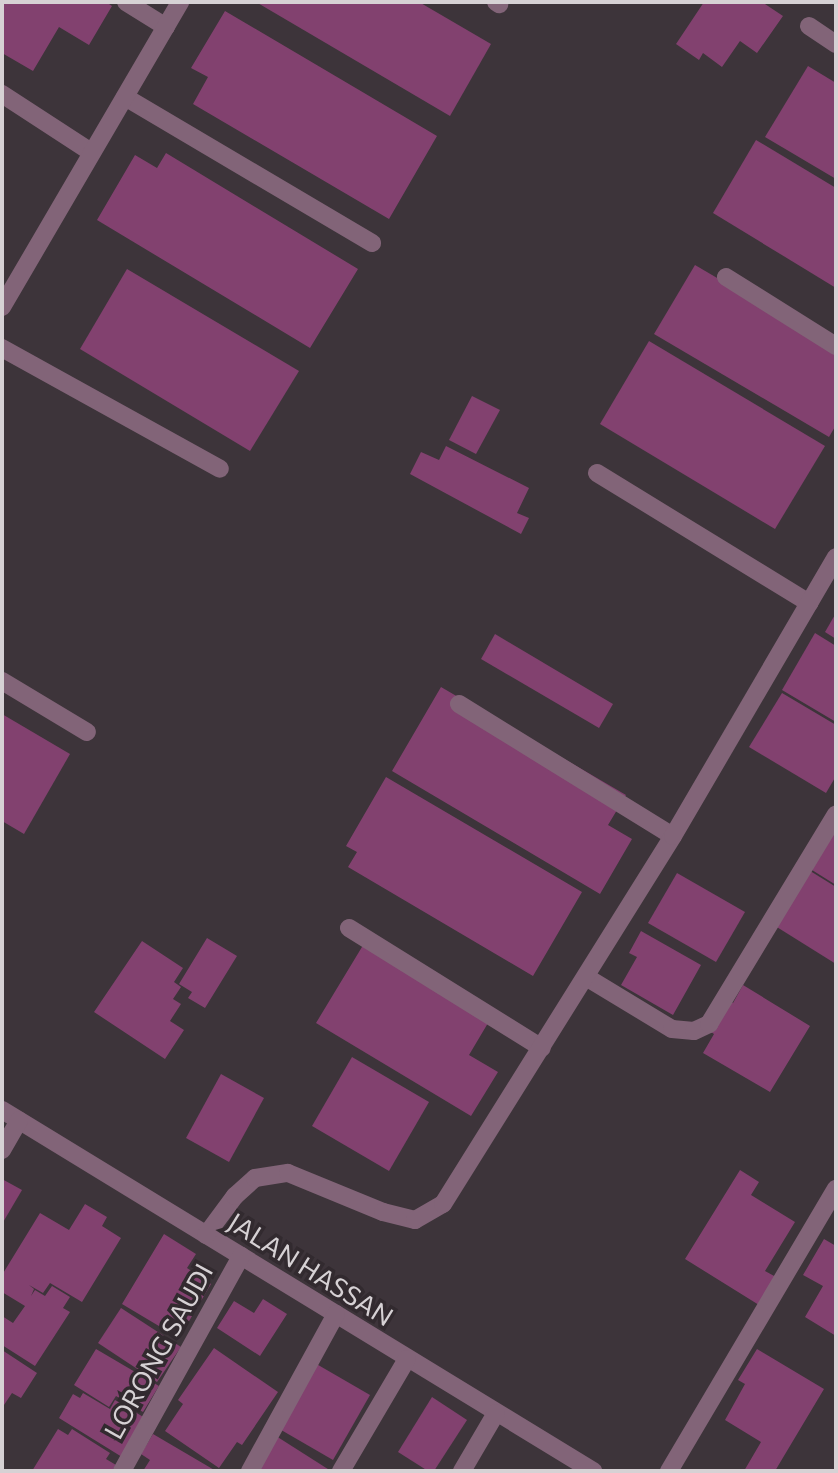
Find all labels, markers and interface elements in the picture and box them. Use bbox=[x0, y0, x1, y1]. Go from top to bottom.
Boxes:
street label: JALAN HASSAN bbox=[223, 1206, 399, 1332]
street label: LORONG SAUDI bbox=[97, 1258, 219, 1444]

